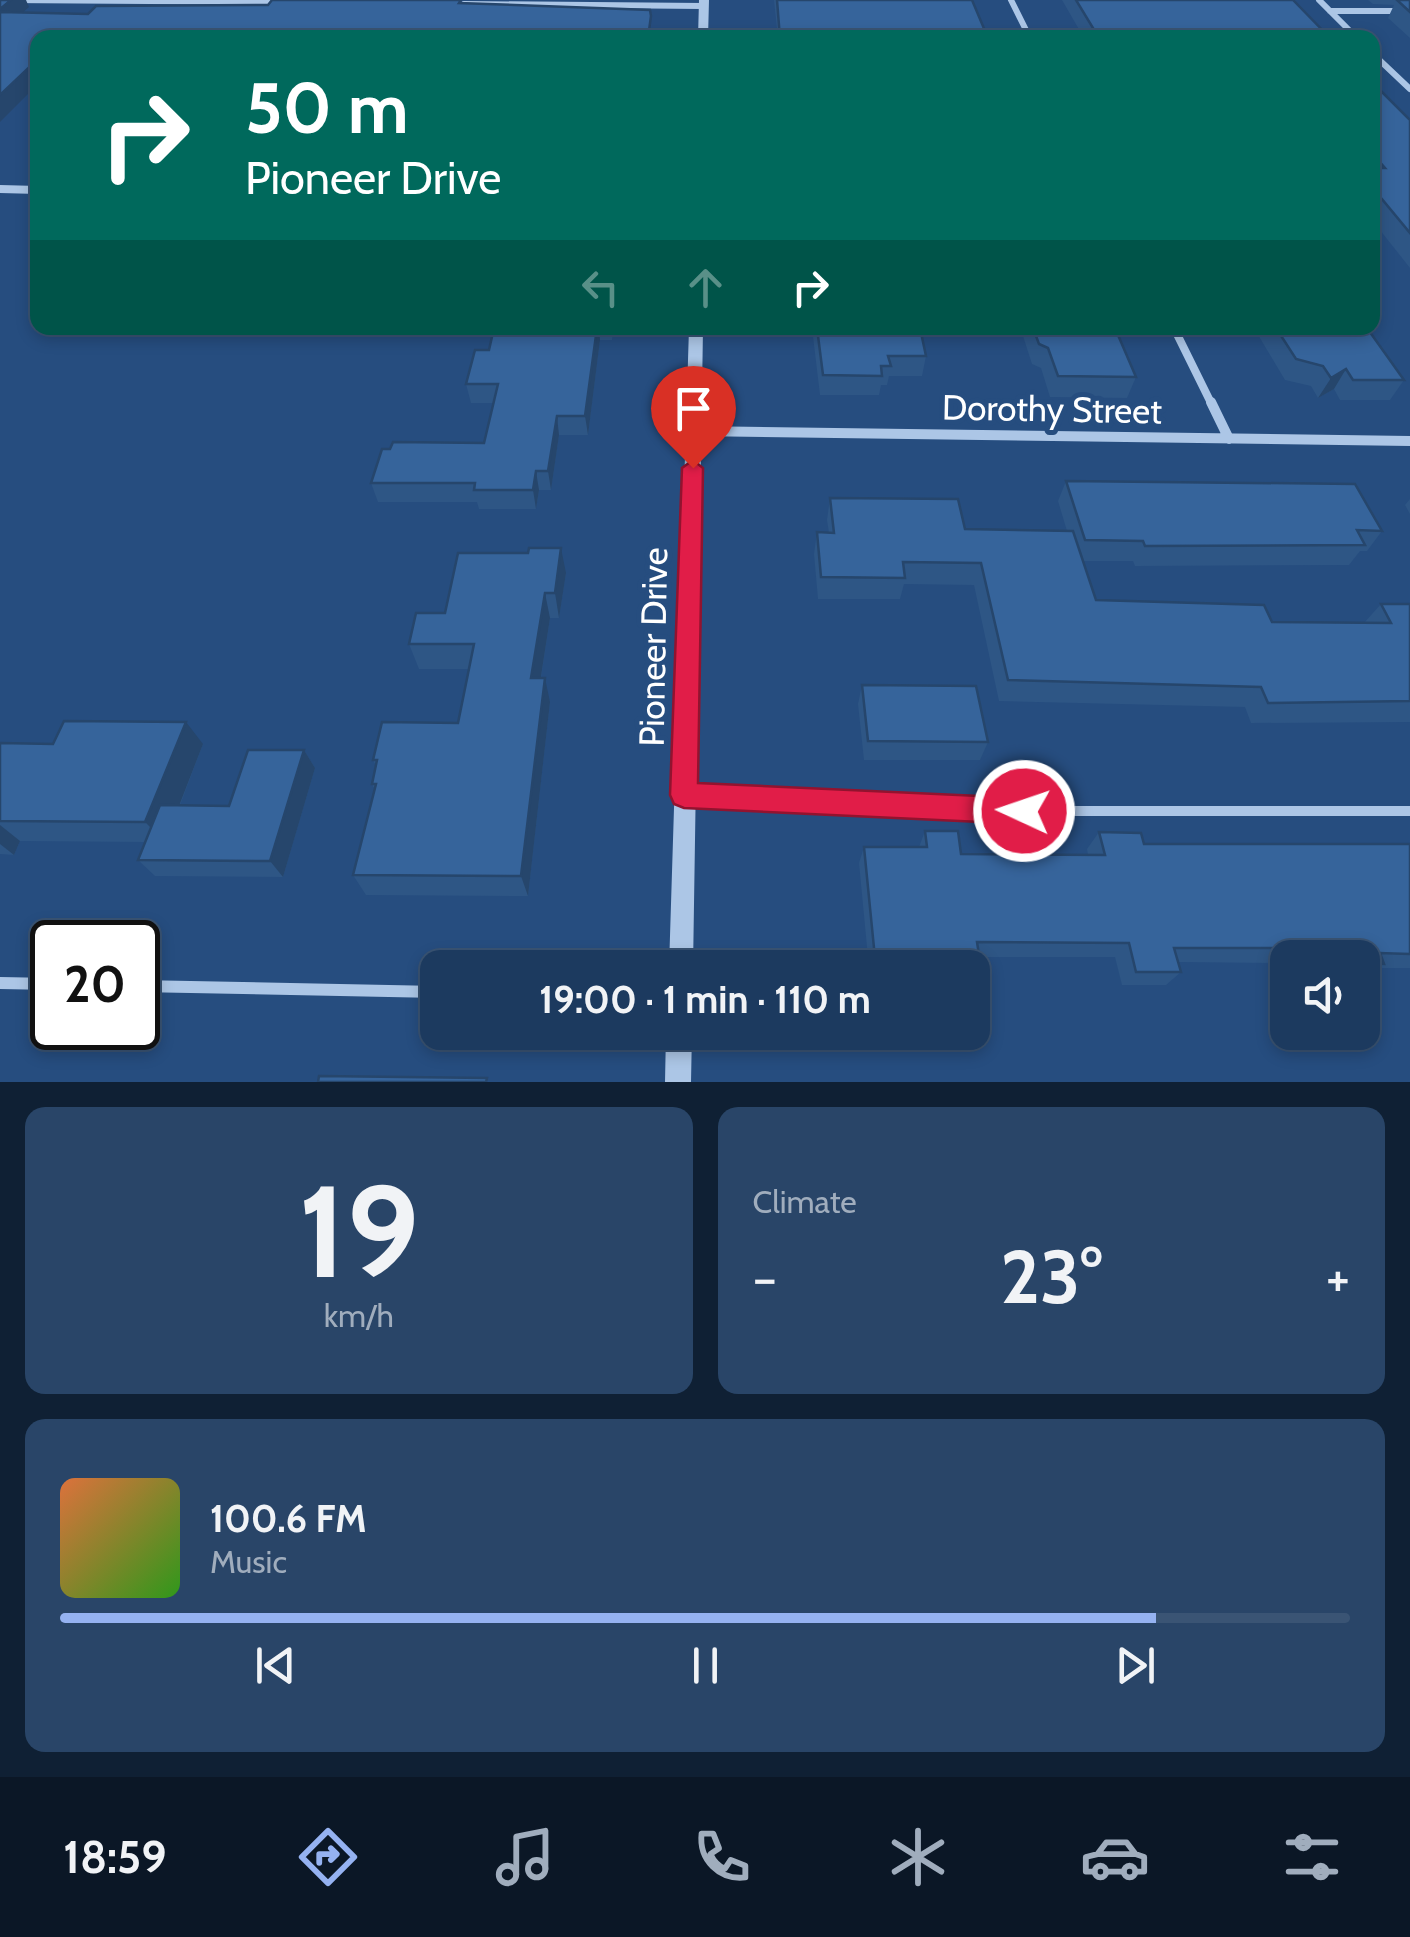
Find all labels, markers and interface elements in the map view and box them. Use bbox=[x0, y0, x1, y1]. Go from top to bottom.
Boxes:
text: 50 m bbox=[245, 65, 409, 151]
icon: right bbox=[80, 70, 210, 200]
text: Pioneer Drive bbox=[245, 151, 501, 205]
icon: left bbox=[573, 260, 628, 315]
icon: ahead bbox=[678, 260, 733, 315]
icon: right bbox=[783, 260, 838, 315]
pin bbox=[651, 366, 736, 469]
icon: arrive bbox=[666, 381, 721, 436]
street label: Dorothy Street bbox=[942, 386, 1162, 432]
street label: Pioneer Drive bbox=[630, 547, 676, 747]
position arrow bbox=[972, 759, 1076, 863]
speed limit sign: 20 bbox=[30, 920, 160, 1050]
map controls bbox=[1270, 940, 1380, 1050]
button: sound bbox=[1270, 940, 1380, 1050]
text: 19:00 · 1 min · 110 m bbox=[539, 976, 871, 1023]
text: 19 bbox=[298, 1152, 419, 1310]
text: Climate bbox=[753, 1182, 857, 1221]
text: 23° bbox=[1000, 1231, 1102, 1322]
text: − bbox=[753, 1244, 777, 1311]
text: + bbox=[1326, 1244, 1350, 1311]
text: km/h bbox=[324, 1296, 394, 1335]
text: 100.6 FM bbox=[210, 1495, 367, 1542]
text: Music bbox=[210, 1542, 287, 1581]
icon: previous bbox=[248, 1638, 303, 1693]
icon: pause bbox=[678, 1638, 733, 1693]
icon: next bbox=[1108, 1638, 1163, 1693]
icon: directions bbox=[293, 1822, 363, 1892]
icon: music bbox=[490, 1822, 560, 1892]
icon: phone bbox=[687, 1822, 757, 1892]
icon: climate bbox=[883, 1822, 953, 1892]
icon: car bbox=[1080, 1822, 1150, 1892]
icon: filters bbox=[1277, 1822, 1347, 1892]
text: 18:59 bbox=[63, 1830, 167, 1884]

